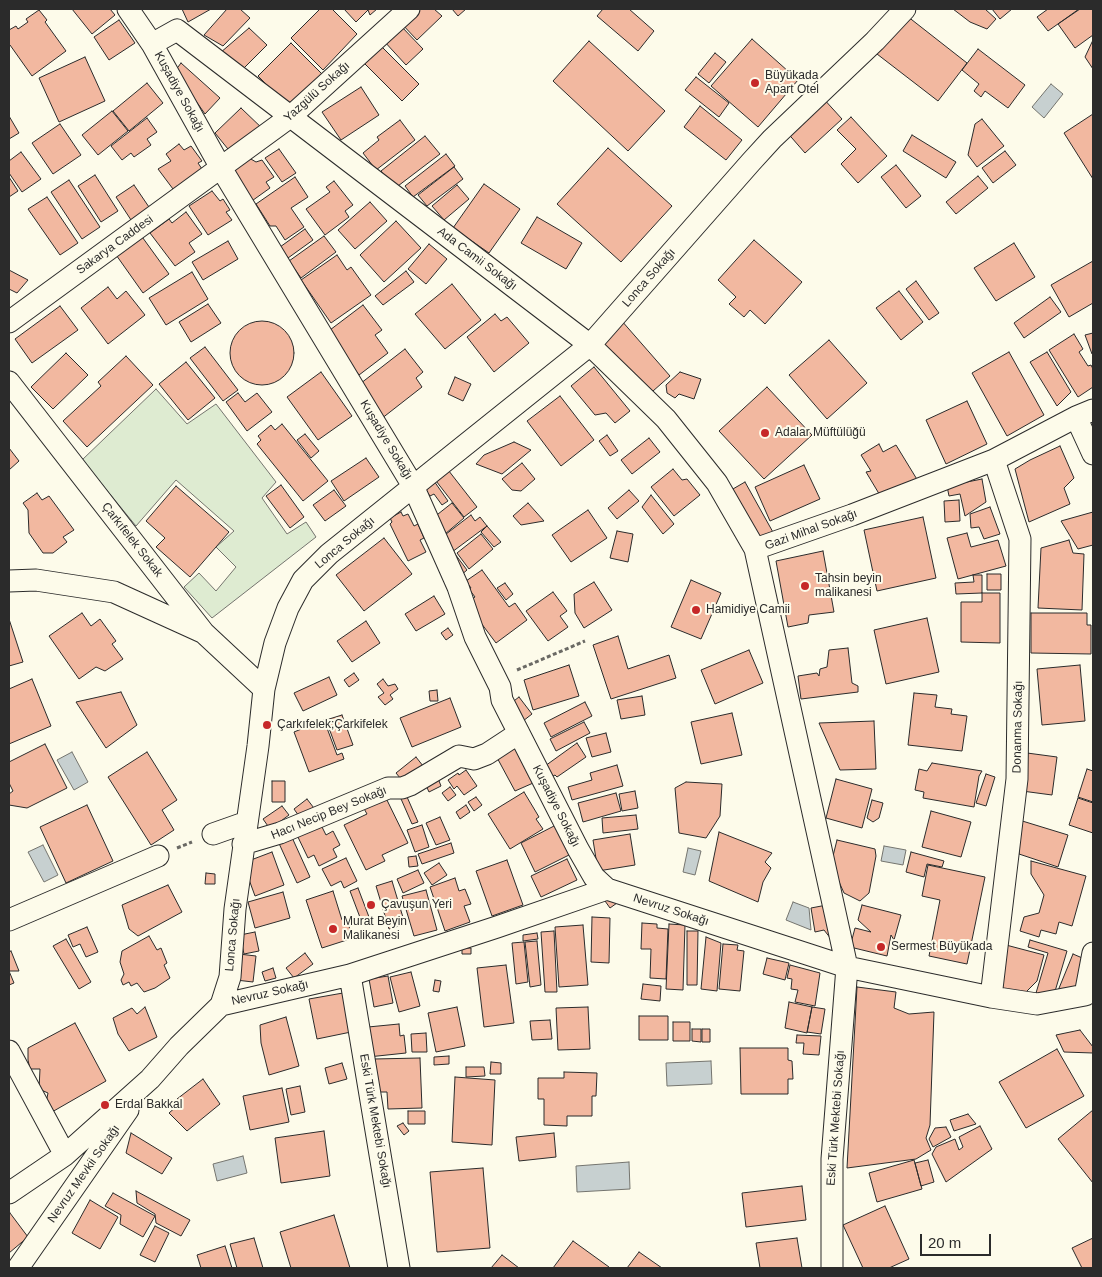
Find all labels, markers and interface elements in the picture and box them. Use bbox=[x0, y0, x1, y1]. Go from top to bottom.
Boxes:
street label: Kuşadiye Sokağı bbox=[151, 49, 207, 135]
street label: Yazgülü Sokağı bbox=[281, 59, 353, 125]
place label: Büyükada Apart Otel bbox=[765, 69, 819, 97]
marker: Büyükada Apart Otel bbox=[749, 77, 761, 89]
street label: Sakarya Caddesi bbox=[74, 212, 156, 278]
street label: Ada Camii Sokağı bbox=[434, 224, 520, 294]
street label: Lonca Sokağı bbox=[619, 246, 679, 310]
street label: Kuşadiye Sokağı bbox=[357, 398, 415, 482]
place label: Adalar Müftülüğü bbox=[775, 426, 866, 440]
marker: Adalar Müftülüğü bbox=[759, 427, 771, 439]
street label: Çarkıfelek Sokak bbox=[98, 500, 166, 580]
street label: Gazi Mihal Sokağı bbox=[763, 507, 859, 553]
street label: Lonca Sokağı bbox=[312, 514, 378, 572]
place label: Tahsin beyin malikanesi bbox=[815, 572, 882, 600]
marker: Tahsin beyin malikanesi bbox=[799, 580, 811, 592]
place label: Hamidiye Camii bbox=[706, 603, 790, 617]
marker: Hamidiye Camii bbox=[690, 604, 702, 616]
street label: Donanma Sokağı bbox=[1010, 681, 1026, 773]
place label: Çarkıfelek;Çarkifelek bbox=[277, 718, 388, 732]
marker: Çarkıfelek;Çarkifelek bbox=[261, 719, 273, 731]
street label: Kuşadiye Sokağı bbox=[529, 763, 583, 849]
street label: Hacı Necip Bey Sokağı bbox=[269, 783, 389, 843]
street label: Nevruz Sokağı bbox=[631, 891, 711, 929]
street label: Lonca Sokağı bbox=[223, 898, 243, 972]
place label: Çavuşun Yeri bbox=[381, 898, 452, 912]
marker: Çavuşun Yeri bbox=[365, 899, 377, 911]
place label: Murat Beyin Malikanesi bbox=[343, 915, 407, 943]
marker: Murat Beyin Malikanesi bbox=[327, 923, 339, 935]
place label: Sermest Büyükada bbox=[891, 940, 992, 954]
marker: Sermest Büyükada bbox=[875, 941, 887, 953]
street label: Nevruz Sokağı bbox=[230, 977, 310, 1009]
street label: Eski Türk Mektebi Sokağı bbox=[824, 1050, 848, 1186]
street label: Eski Türk Mektebi Sokağı bbox=[356, 1053, 394, 1189]
place label: Erdal Bakkal bbox=[115, 1098, 182, 1112]
marker: Erdal Bakkal bbox=[99, 1099, 111, 1111]
street label: Nevruz Mevkii Sokağı bbox=[45, 1122, 123, 1226]
scale bar bbox=[922, 1224, 993, 1256]
text: 20 m bbox=[928, 1234, 961, 1251]

